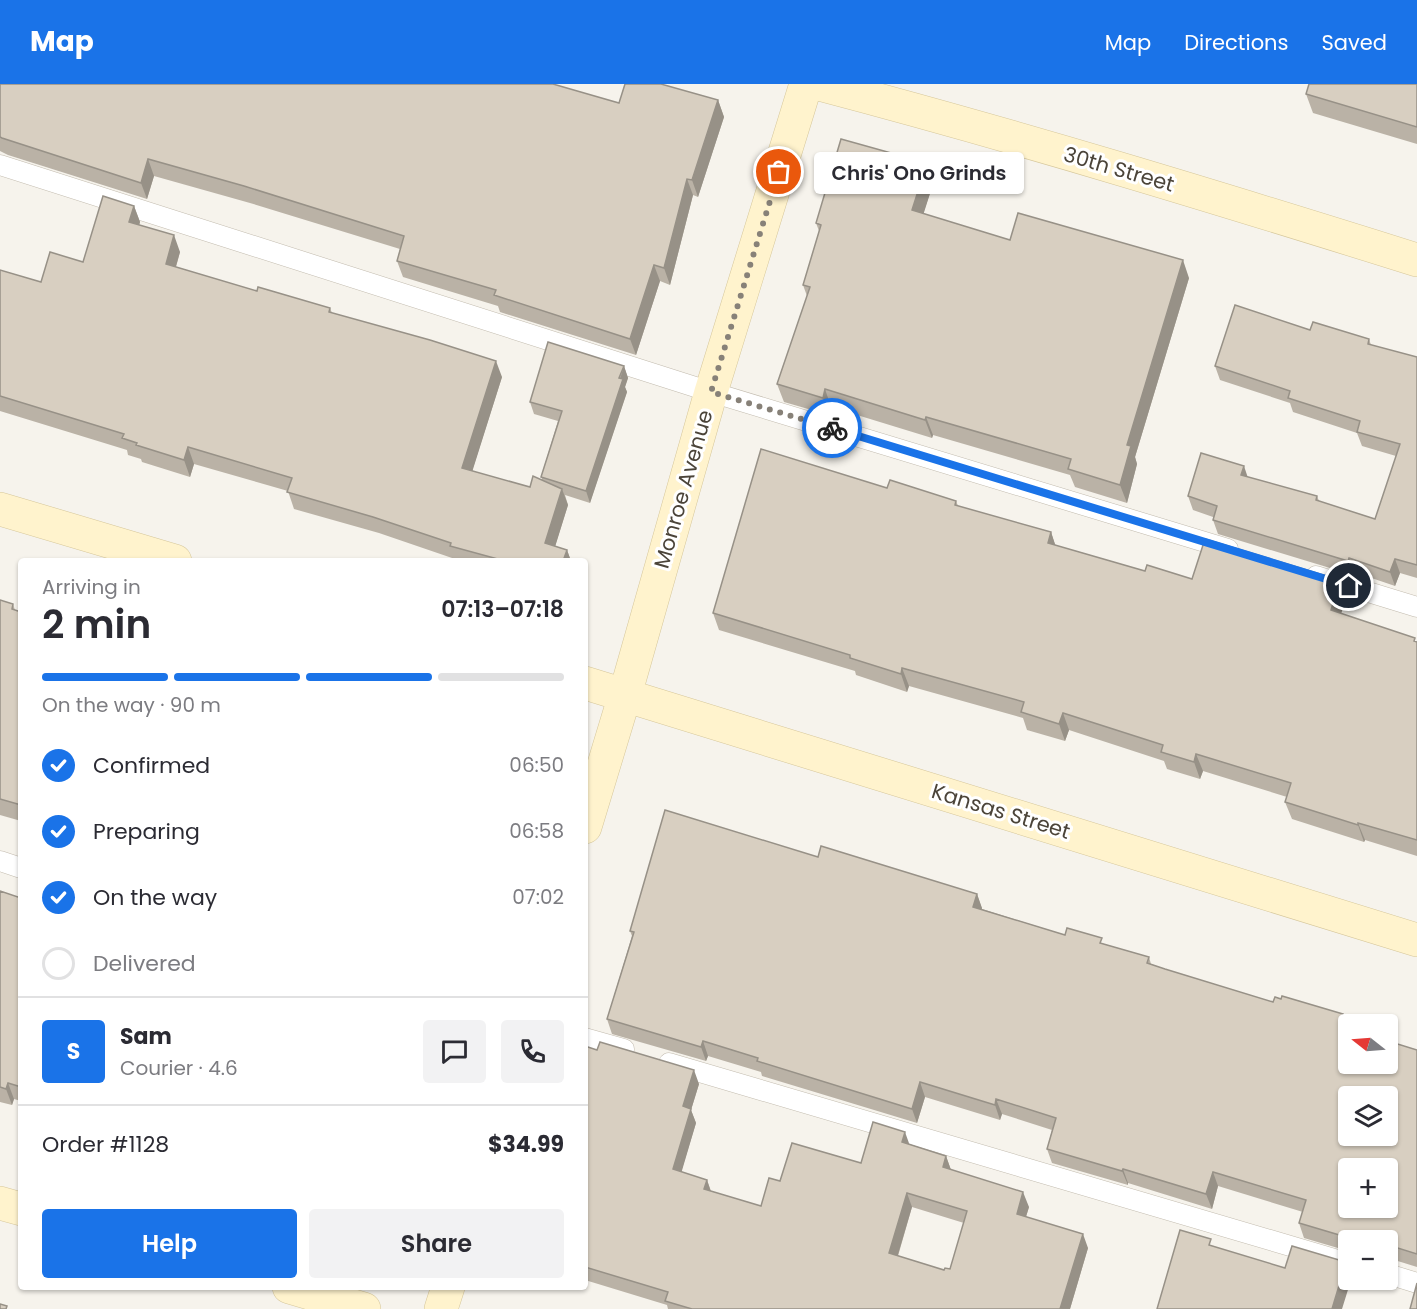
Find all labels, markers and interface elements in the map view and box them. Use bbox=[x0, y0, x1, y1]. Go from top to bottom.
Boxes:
text: Map bbox=[30, 22, 94, 61]
text: Map bbox=[1105, 28, 1151, 57]
text: Directions bbox=[1184, 28, 1288, 57]
text: Saved bbox=[1321, 28, 1387, 57]
street label: 30th Street bbox=[1060, 139, 1178, 199]
pin bbox=[753, 146, 804, 197]
callout: Chris' Ono Grinds bbox=[815, 151, 1025, 193]
icon: bag bbox=[762, 155, 795, 188]
text: Chris' Ono Grinds bbox=[832, 159, 1006, 187]
courier bbox=[802, 398, 862, 458]
street label: Monroe Avenue bbox=[646, 406, 720, 572]
icon: bike bbox=[816, 412, 849, 445]
pin bbox=[1323, 560, 1374, 611]
icon: home bbox=[1332, 569, 1365, 602]
text: Arriving in bbox=[42, 573, 141, 601]
text: 07:13–07:18 bbox=[441, 594, 564, 625]
text: 2 min bbox=[42, 597, 151, 652]
text: On the way · 90 m bbox=[42, 691, 221, 719]
icon: check bbox=[42, 749, 75, 782]
text: Confirmed bbox=[93, 750, 210, 781]
text: 06:50 bbox=[509, 751, 564, 779]
street label: Kansas Street bbox=[928, 776, 1074, 846]
icon: check bbox=[42, 815, 75, 848]
text: Preparing bbox=[93, 816, 200, 847]
text: 06:58 bbox=[509, 817, 564, 845]
icon: check bbox=[42, 881, 75, 914]
text: On the way bbox=[93, 882, 217, 913]
text: 07:02 bbox=[512, 883, 564, 911]
text: Delivered bbox=[93, 948, 196, 979]
north arrow bbox=[1338, 1014, 1398, 1074]
map controls bbox=[1338, 1014, 1398, 1290]
button: chat bbox=[423, 1020, 486, 1083]
button: phone bbox=[501, 1020, 564, 1083]
text: Sam bbox=[120, 1021, 172, 1052]
text: S bbox=[67, 1036, 80, 1067]
text: Courier · 4.6 bbox=[120, 1054, 238, 1082]
button: layers bbox=[1338, 1086, 1398, 1146]
text: Order #1128 bbox=[42, 1129, 169, 1160]
text: $34.99 bbox=[488, 1129, 564, 1160]
button: + bbox=[1338, 1158, 1398, 1218]
button: Help bbox=[42, 1209, 297, 1278]
button: Share bbox=[309, 1209, 564, 1278]
button: − bbox=[1338, 1230, 1398, 1290]

